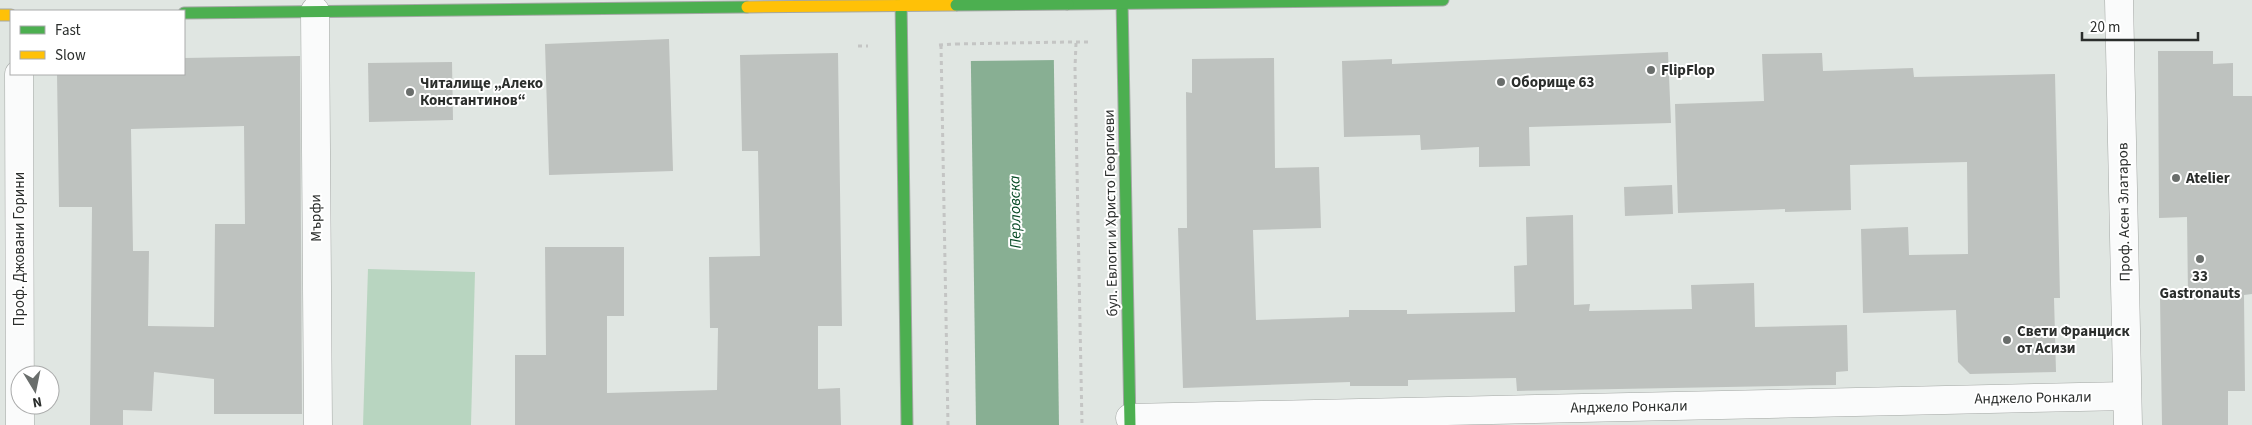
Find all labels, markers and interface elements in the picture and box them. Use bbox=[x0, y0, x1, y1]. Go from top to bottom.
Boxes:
legend bbox=[10, 10, 185, 75]
scale bar bbox=[2082, 10, 2198, 42]
text: 20 m bbox=[2090, 17, 2120, 38]
text: Fast bbox=[55, 20, 81, 41]
text: Slow bbox=[55, 45, 86, 66]
place label: FlipFlop bbox=[1661, 60, 1715, 81]
marker: FlipFlop bbox=[1645, 64, 1657, 76]
place label: Оборище 63 bbox=[1511, 72, 1594, 93]
place label: Читалище „Алеко Константинов“ bbox=[420, 73, 543, 111]
marker: Оборище 63 bbox=[1495, 76, 1507, 88]
marker: Читалище „Алеко Константинов“ bbox=[404, 86, 416, 98]
street label: бул. Евлоги и Христо Георгиеви bbox=[1099, 109, 1123, 317]
street label: Проф. Асен Златаров bbox=[2112, 142, 2136, 282]
place label: Atelier bbox=[2185, 168, 2230, 189]
street label: Проф. Джовани Горини bbox=[9, 172, 30, 326]
marker: Atelier bbox=[2170, 172, 2182, 184]
water label: Перловска bbox=[1003, 175, 1027, 249]
street label: Мърфи bbox=[305, 194, 327, 242]
marker: 33 Gastronauts bbox=[2194, 253, 2206, 265]
place label: 33 Gastronauts bbox=[2160, 266, 2241, 304]
place label: Свети Франциск от Асизи bbox=[2017, 321, 2131, 359]
marker: Свети Франциск от Асизи bbox=[2001, 334, 2013, 346]
north arrow bbox=[10, 365, 60, 415]
street label: Анджело Ронкали bbox=[1974, 386, 2092, 410]
text: N bbox=[31, 391, 43, 412]
street label: Анджело Ронкали bbox=[1570, 395, 1688, 419]

